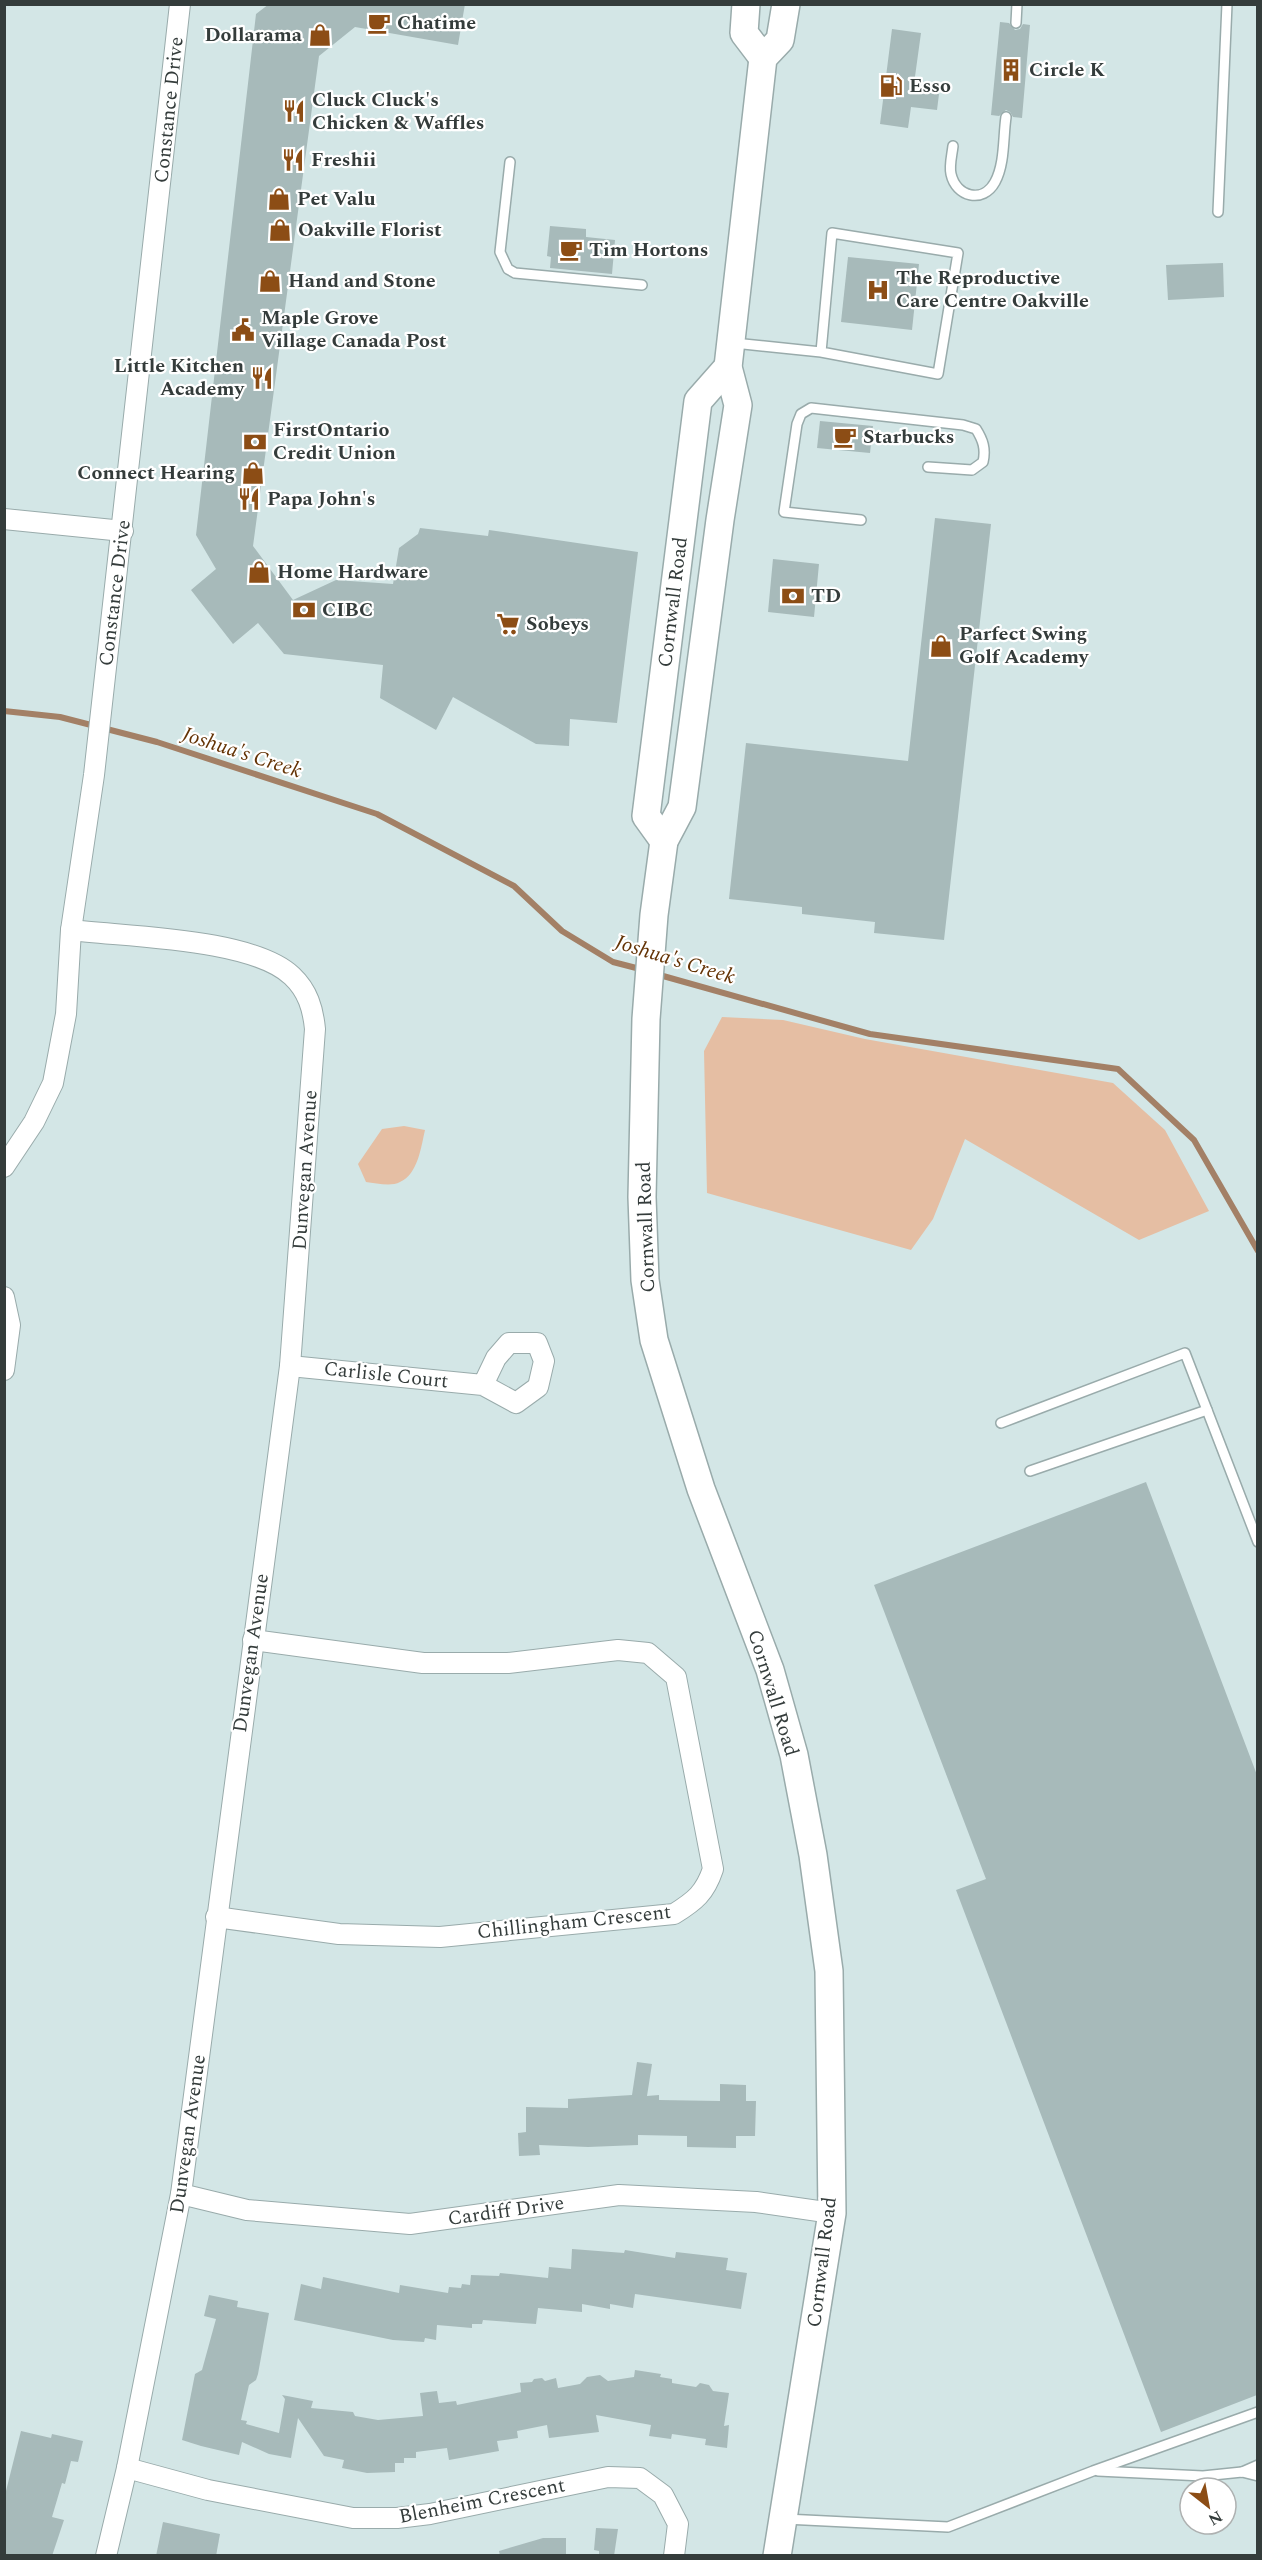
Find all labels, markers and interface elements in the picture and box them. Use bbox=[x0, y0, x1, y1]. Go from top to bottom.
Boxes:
place label: Chatime bbox=[397, 8, 476, 38]
cafe icon: Chatime bbox=[366, 10, 392, 36]
place label: Dollarama bbox=[204, 20, 303, 50]
shop icon: Dollarama bbox=[307, 22, 333, 48]
street label: Constance Drive bbox=[146, 35, 192, 185]
place label: Circle K bbox=[1029, 55, 1105, 85]
building icon: Circle K bbox=[998, 57, 1024, 83]
place label: Esso bbox=[909, 71, 951, 101]
fuel station icon: Esso bbox=[878, 73, 904, 99]
place label: Cluck Cluck's Chicken & Waffles bbox=[312, 85, 484, 138]
restaurant icon: Cluck Cluck's Chicken & Waffles bbox=[281, 98, 307, 124]
place label: Freshii bbox=[311, 145, 376, 175]
restaurant icon: Freshii bbox=[280, 147, 306, 173]
place label: Pet Valu bbox=[297, 184, 376, 214]
shop icon: Pet Valu bbox=[266, 186, 292, 212]
place label: Oakville Florist bbox=[298, 215, 442, 245]
shop icon: Oakville Florist bbox=[267, 217, 293, 243]
place label: Tim Hortons bbox=[589, 235, 709, 265]
cafe icon: Tim Hortons bbox=[558, 237, 584, 263]
place label: The Reproductive Care Centre Oakville bbox=[896, 263, 1089, 316]
place label: Hand and Stone bbox=[288, 266, 436, 296]
shop icon: Hand and Stone bbox=[257, 268, 283, 294]
hospital icon: The Reproductive Care Centre Oakville bbox=[865, 277, 891, 303]
place label: Maple Grove Village Canada Post bbox=[261, 303, 447, 356]
public building icon: Maple Grove Village Canada Post bbox=[230, 317, 256, 343]
place label: Little Kitchen Academy bbox=[114, 351, 245, 404]
restaurant icon: Little Kitchen Academy bbox=[249, 365, 275, 391]
place label: FirstOntario Credit Union bbox=[273, 415, 396, 468]
place label: Starbucks bbox=[863, 422, 955, 452]
cafe icon: Starbucks bbox=[832, 424, 858, 450]
bank icon: FirstOntario Credit Union bbox=[242, 429, 268, 455]
place label: Connect Hearing bbox=[77, 458, 235, 488]
shop icon: Connect Hearing bbox=[240, 460, 266, 486]
place label: Papa John's bbox=[267, 484, 376, 514]
restaurant icon: Papa John's bbox=[236, 486, 262, 512]
street label: Constance Drive bbox=[91, 518, 139, 668]
street label: Cornwall Road bbox=[650, 535, 696, 669]
place label: Home Hardware bbox=[277, 557, 428, 587]
shop icon: Home Hardware bbox=[246, 559, 272, 585]
place label: TD bbox=[811, 581, 841, 611]
bank icon: TD bbox=[780, 583, 806, 609]
place label: CIBC bbox=[322, 595, 373, 625]
bank icon: CIBC bbox=[291, 597, 317, 623]
place label: Sobeys bbox=[526, 609, 589, 639]
supermarket icon: Sobeys bbox=[495, 611, 521, 637]
place label: Parfect Swing Golf Academy bbox=[959, 619, 1090, 672]
shop icon: Parfect Swing Golf Academy bbox=[928, 633, 954, 659]
water label: Joshua's Creek bbox=[176, 718, 306, 787]
water label: Joshua's Creek bbox=[609, 926, 739, 994]
street label: Dunvegan Avenue bbox=[284, 1089, 326, 1251]
street label: Cornwall Road bbox=[629, 1161, 663, 1293]
street label: Carlisle Court bbox=[322, 1354, 450, 1396]
street label: Dunvegan Avenue bbox=[225, 1571, 277, 1735]
street label: Cornwall Road bbox=[739, 1626, 807, 1760]
street label: Chillingham Crescent bbox=[476, 1897, 672, 1947]
street label: Dunvegan Avenue bbox=[162, 2052, 214, 2216]
street label: Cardiff Drive bbox=[446, 2188, 566, 2234]
street label: Cornwall Road bbox=[799, 2195, 845, 2329]
street label: Blenheim Crescent bbox=[396, 2470, 568, 2532]
north arrow bbox=[1178, 2476, 1238, 2536]
text: N bbox=[1203, 2504, 1227, 2532]

